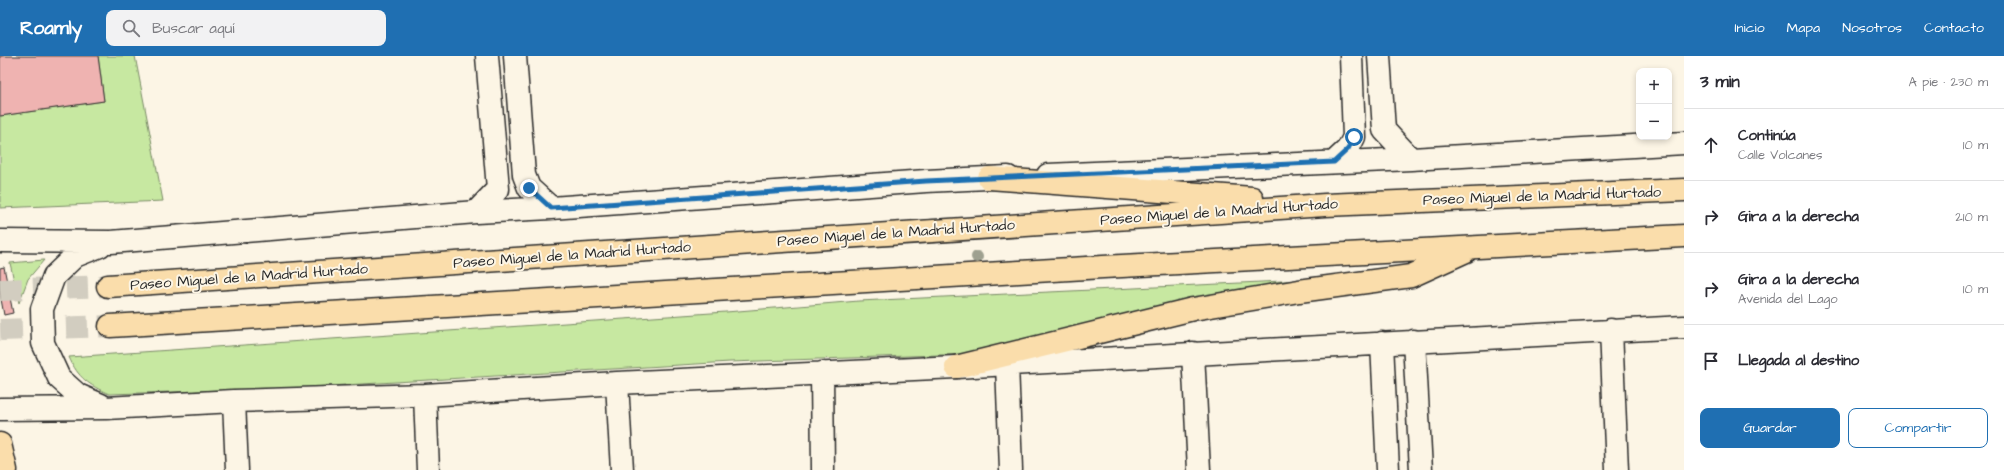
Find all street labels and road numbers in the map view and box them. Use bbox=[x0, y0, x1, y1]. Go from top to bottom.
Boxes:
street label: Paseo Miguel de la Madrid Hurtado bbox=[1423, 181, 1662, 212]
street label: Paseo Miguel de la Madrid Hurtado bbox=[1099, 193, 1339, 232]
street label: Paseo Miguel de la Madrid Hurtado bbox=[776, 214, 1016, 253]
street label: Paseo Miguel de la Madrid Hurtado bbox=[452, 236, 692, 275]
street label: Paseo Miguel de la Madrid Hurtado bbox=[129, 258, 369, 297]

